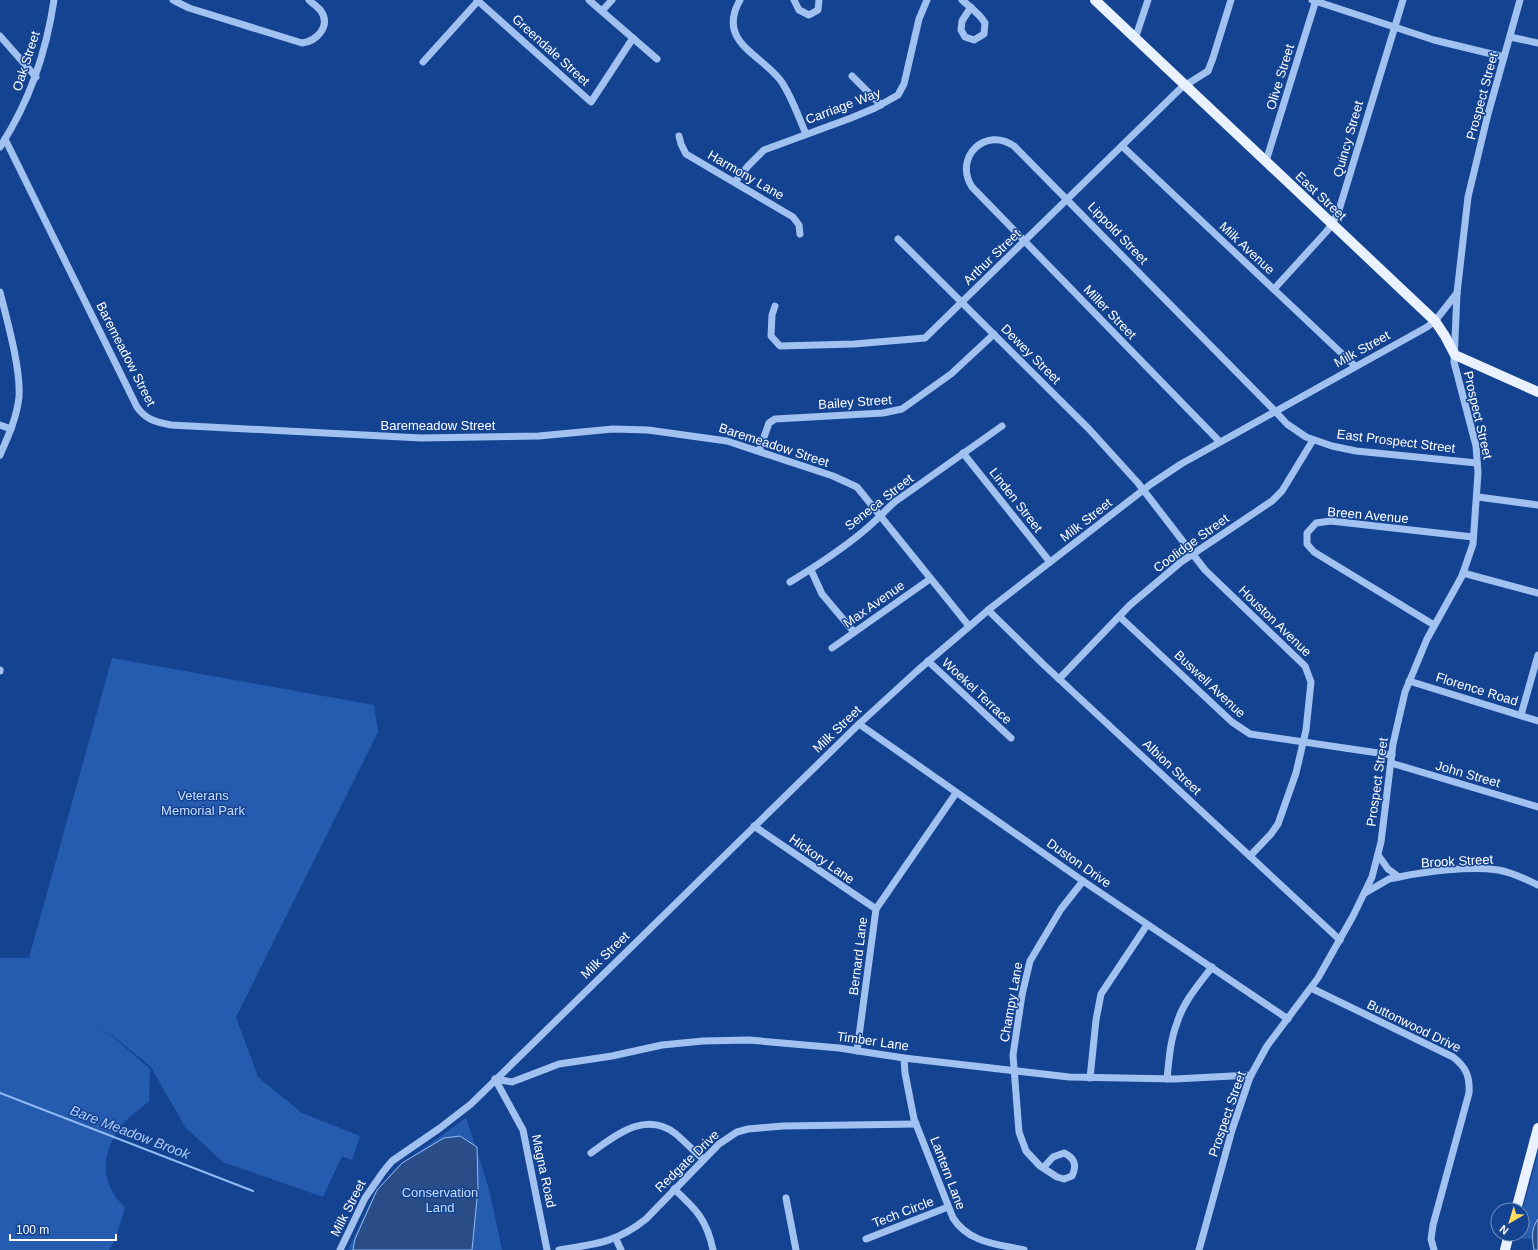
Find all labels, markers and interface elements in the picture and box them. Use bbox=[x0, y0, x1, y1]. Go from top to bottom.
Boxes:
street label: Greendale Street bbox=[509, 11, 593, 89]
street label: Oak Street bbox=[9, 29, 43, 93]
street label: Olive Street bbox=[1263, 42, 1297, 112]
street label: Prospect Street bbox=[1463, 50, 1501, 141]
street label: Carriage Way bbox=[803, 85, 883, 127]
street label: Quincy Street bbox=[1330, 99, 1366, 179]
street label: Harmony Lane bbox=[705, 147, 787, 203]
street label: East Street bbox=[1292, 169, 1350, 224]
street label: Lippold Street bbox=[1085, 199, 1152, 267]
street label: Milk Avenue bbox=[1216, 219, 1278, 277]
street label: Arthur Street bbox=[960, 226, 1024, 288]
street label: Miller Street bbox=[1081, 282, 1140, 342]
street label: Baremeadow Street bbox=[93, 299, 159, 409]
street label: Dewey Street bbox=[998, 321, 1064, 387]
street label: Milk Street bbox=[1332, 327, 1393, 370]
street label: Prospect Street bbox=[1461, 370, 1495, 461]
street label: Bailey Street bbox=[818, 392, 893, 412]
street label: Baremeadow Street bbox=[381, 418, 496, 433]
street label: Baremeadow Street bbox=[717, 420, 831, 470]
street label: East Prospect Street bbox=[1336, 426, 1456, 456]
street label: Linden Street bbox=[986, 465, 1046, 535]
street label: Seneca Street bbox=[842, 470, 916, 533]
street label: Milk Street bbox=[1057, 495, 1115, 545]
street label: Breen Avenue bbox=[1327, 504, 1409, 526]
street label: Coolidge Street bbox=[1150, 510, 1232, 575]
street label: Max Avenue bbox=[840, 577, 908, 631]
street label: Houston Avenue bbox=[1236, 583, 1314, 659]
street label: Buswell Avenue bbox=[1171, 647, 1249, 721]
street label: Woekel Terrace bbox=[939, 655, 1015, 727]
street label: Florence Road bbox=[1434, 669, 1520, 709]
street label: Milk Street bbox=[810, 702, 865, 756]
street label: Albion Street bbox=[1140, 736, 1205, 798]
street label: Prospect Street bbox=[1363, 736, 1391, 827]
street label: John Street bbox=[1434, 758, 1502, 790]
park label: Veterans Memorial Park bbox=[161, 788, 245, 818]
street label: Hickory Lane bbox=[787, 831, 857, 887]
street label: Duston Drive bbox=[1044, 835, 1114, 891]
street label: Brook Street bbox=[1421, 852, 1494, 870]
street label: Bernard Lane bbox=[846, 916, 870, 996]
street label: Milk Street bbox=[578, 928, 633, 982]
street label: Champy Lane bbox=[997, 961, 1025, 1043]
street label: Buttonwood Drive bbox=[1365, 997, 1463, 1055]
street label: Timber Lane bbox=[836, 1029, 910, 1053]
street label: Prospect Street bbox=[1205, 1069, 1249, 1159]
water label: Bare Meadow Brook bbox=[68, 1102, 193, 1163]
street label: Redgate Drive bbox=[652, 1127, 722, 1195]
street label: Magna Road bbox=[529, 1133, 559, 1209]
street label: Lantern Lane bbox=[927, 1135, 969, 1211]
street label: Milk Street bbox=[327, 1177, 369, 1239]
park label: Conservation Land bbox=[402, 1185, 478, 1215]
street label: Tech Circle bbox=[870, 1193, 936, 1231]
north arrow bbox=[1490, 1202, 1530, 1242]
scale bar bbox=[10, 1216, 116, 1242]
text: 100 m bbox=[16, 1223, 49, 1237]
text: N bbox=[1497, 1223, 1511, 1237]

